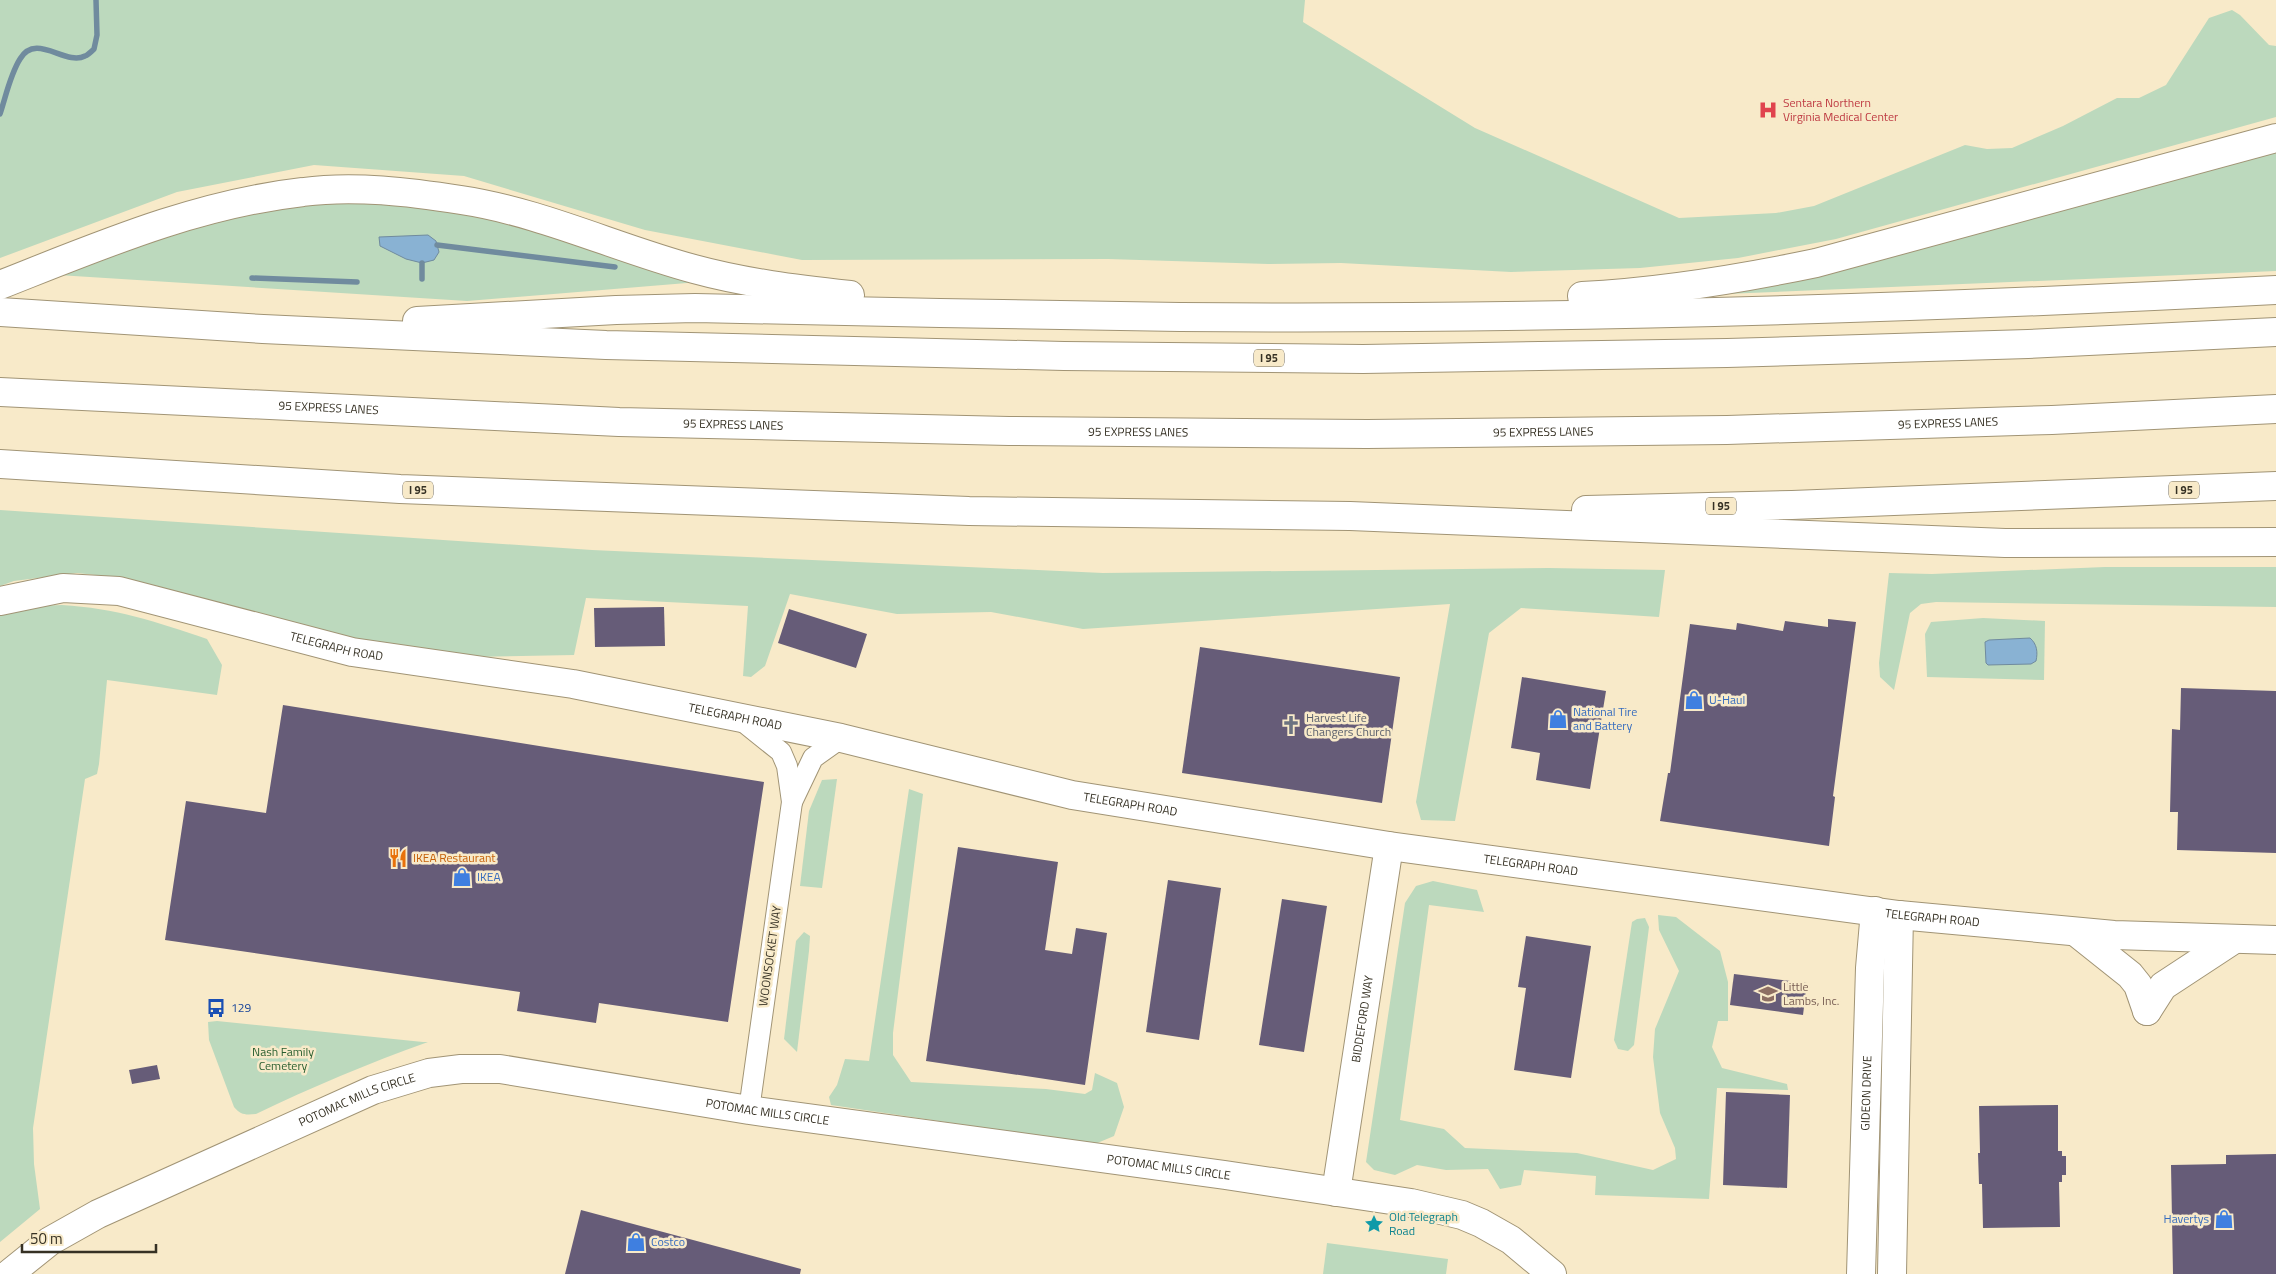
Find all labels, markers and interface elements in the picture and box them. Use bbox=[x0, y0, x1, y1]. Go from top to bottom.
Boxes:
place label: Sentara Northern Virginia Medical Center bbox=[1783, 93, 1898, 126]
hospital icon: Sentara Northern Virginia Medical Center bbox=[1757, 99, 1779, 121]
road number: I 95 bbox=[1254, 349, 1284, 366]
street label: 95 EXPRESS LANES bbox=[278, 396, 379, 419]
street label: 95 EXPRESS LANES bbox=[1898, 412, 1998, 434]
street label: 95 EXPRESS LANES bbox=[683, 413, 784, 435]
street label: 95 EXPRESS LANES bbox=[1493, 421, 1593, 442]
street label: 95 EXPRESS LANES bbox=[1088, 422, 1188, 442]
road number: I 95 bbox=[403, 482, 433, 498]
road number: I 95 bbox=[2169, 482, 2199, 498]
road number: I 95 bbox=[1706, 498, 1736, 514]
street label: TELEGRAPH ROAD bbox=[288, 626, 385, 665]
shop icon: U-Haul bbox=[1683, 689, 1705, 711]
place label: U-Haul bbox=[1709, 690, 1745, 709]
street label: TELEGRAPH ROAD bbox=[687, 697, 784, 735]
place label: National Tire and Battery bbox=[1573, 702, 1637, 735]
place label: Harvest Life Changers Church bbox=[1306, 708, 1391, 741]
shop icon: National Tire and Battery bbox=[1547, 708, 1569, 730]
church icon: Harvest Life Changers Church bbox=[1280, 714, 1302, 736]
street label: TELEGRAPH ROAD bbox=[1082, 787, 1179, 821]
restaurant icon: IKEA Restaurant bbox=[387, 847, 409, 869]
place label: IKEA Restaurant bbox=[413, 848, 496, 867]
street label: TELEGRAPH ROAD bbox=[1482, 849, 1579, 881]
shop icon: IKEA bbox=[451, 866, 473, 888]
place label: IKEA bbox=[477, 867, 501, 886]
street label: TELEGRAPH ROAD bbox=[1884, 903, 1981, 931]
street label: WOONSOCKET WAY bbox=[753, 904, 786, 1007]
street label: BIDDEFORD WAY bbox=[1346, 974, 1378, 1064]
place label: Little Lambs, Inc. bbox=[1783, 977, 1839, 1010]
school or university icon: Little Lambs, Inc. bbox=[1757, 983, 1779, 1005]
bus stop icon: 129 bbox=[205, 997, 227, 1019]
place label: 129 bbox=[231, 998, 251, 1017]
park label: Nash Family Cemetery bbox=[252, 1042, 314, 1075]
street label: GIDEON DRIVE bbox=[1855, 1055, 1876, 1131]
street label: POTOMAC MILLS CIRCLE bbox=[295, 1068, 418, 1131]
street label: POTOMAC MILLS CIRCLE bbox=[704, 1093, 831, 1130]
street label: POTOMAC MILLS CIRCLE bbox=[1106, 1149, 1232, 1185]
place label: Old Telegraph Road bbox=[1389, 1207, 1458, 1240]
shop icon: Havertys bbox=[2213, 1208, 2235, 1230]
place label: Havertys bbox=[2164, 1209, 2209, 1228]
place icon: Old Telegraph Road bbox=[1363, 1213, 1385, 1235]
scale bar bbox=[22, 1222, 156, 1254]
text: 50 m bbox=[30, 1227, 63, 1250]
shop icon: Costco bbox=[625, 1231, 647, 1253]
place label: Costco bbox=[651, 1232, 685, 1251]

